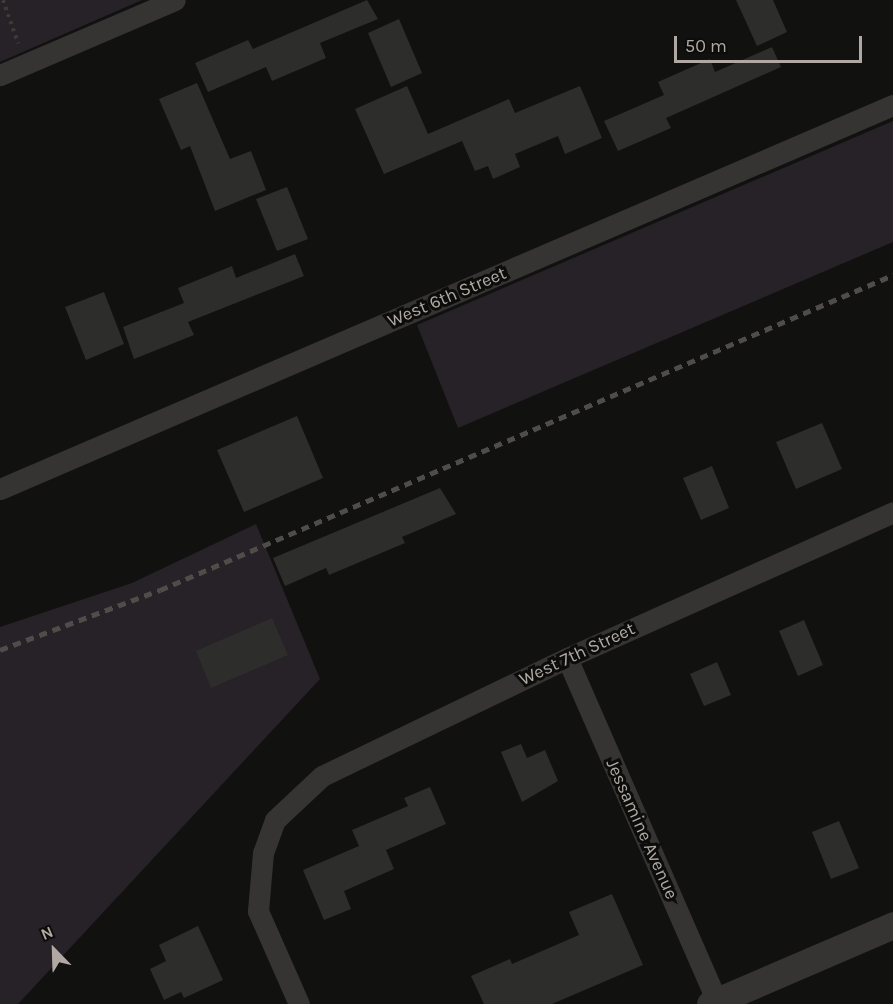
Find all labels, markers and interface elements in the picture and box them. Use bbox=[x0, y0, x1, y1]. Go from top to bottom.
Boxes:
scale bar bbox=[677, 24, 864, 62]
text: 50 m bbox=[685, 35, 727, 57]
street label: West 6th Street bbox=[384, 262, 510, 332]
street label: West 7th Street bbox=[516, 618, 638, 690]
street label: Jessamine Avenue bbox=[601, 756, 683, 902]
north arrow bbox=[24, 920, 84, 980]
text: N bbox=[38, 922, 56, 944]

